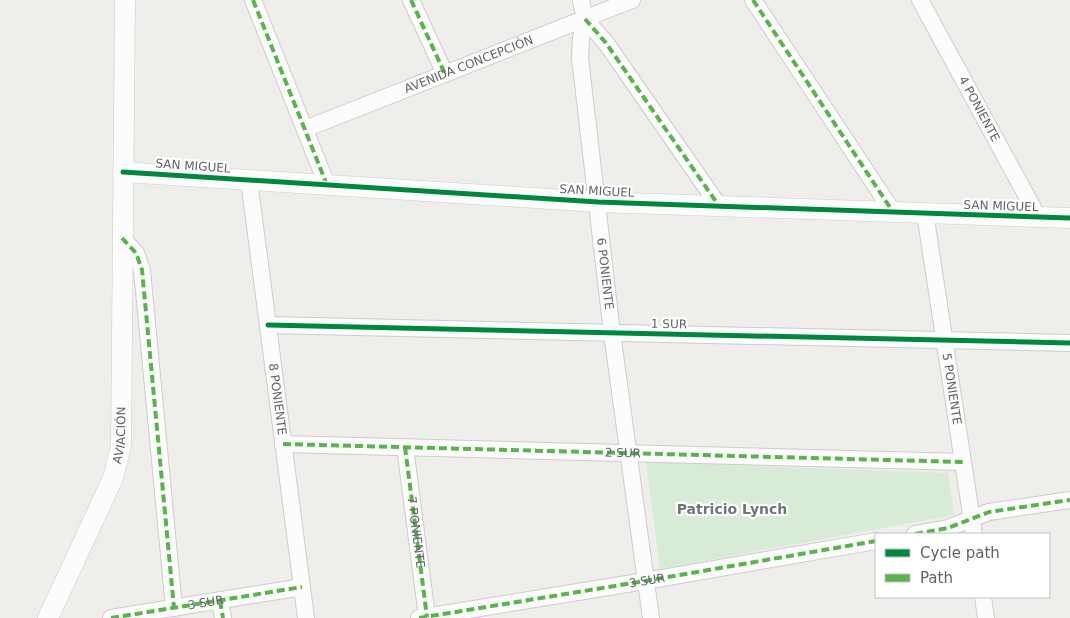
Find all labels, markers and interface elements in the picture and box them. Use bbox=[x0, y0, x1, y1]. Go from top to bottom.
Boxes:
street label: AVENIDA CONCEPCIÓN bbox=[402, 33, 535, 96]
street label: 4 PONIENTE bbox=[956, 74, 1003, 144]
street label: SAN MIGUEL bbox=[155, 156, 231, 176]
street label: SAN MIGUEL bbox=[559, 182, 635, 200]
street label: SAN MIGUEL bbox=[963, 198, 1039, 214]
street label: 6 PONIENTE bbox=[594, 237, 616, 310]
street label: 1 SUR bbox=[651, 317, 687, 331]
street label: 5 PONIENTE bbox=[939, 352, 964, 426]
street label: 8 PONIENTE bbox=[266, 362, 289, 436]
street label: AVIACIÓN bbox=[110, 406, 128, 465]
street label: 2 SUR bbox=[605, 446, 641, 460]
street label: 7 PONIENTE bbox=[404, 496, 428, 569]
district label: Patricio Lynch bbox=[677, 501, 787, 517]
legend bbox=[875, 533, 1050, 598]
text: Cycle path bbox=[920, 544, 1000, 562]
text: Path bbox=[920, 569, 953, 587]
street label: 3 SUR bbox=[628, 571, 666, 591]
street label: 3 SUR bbox=[187, 593, 225, 612]

